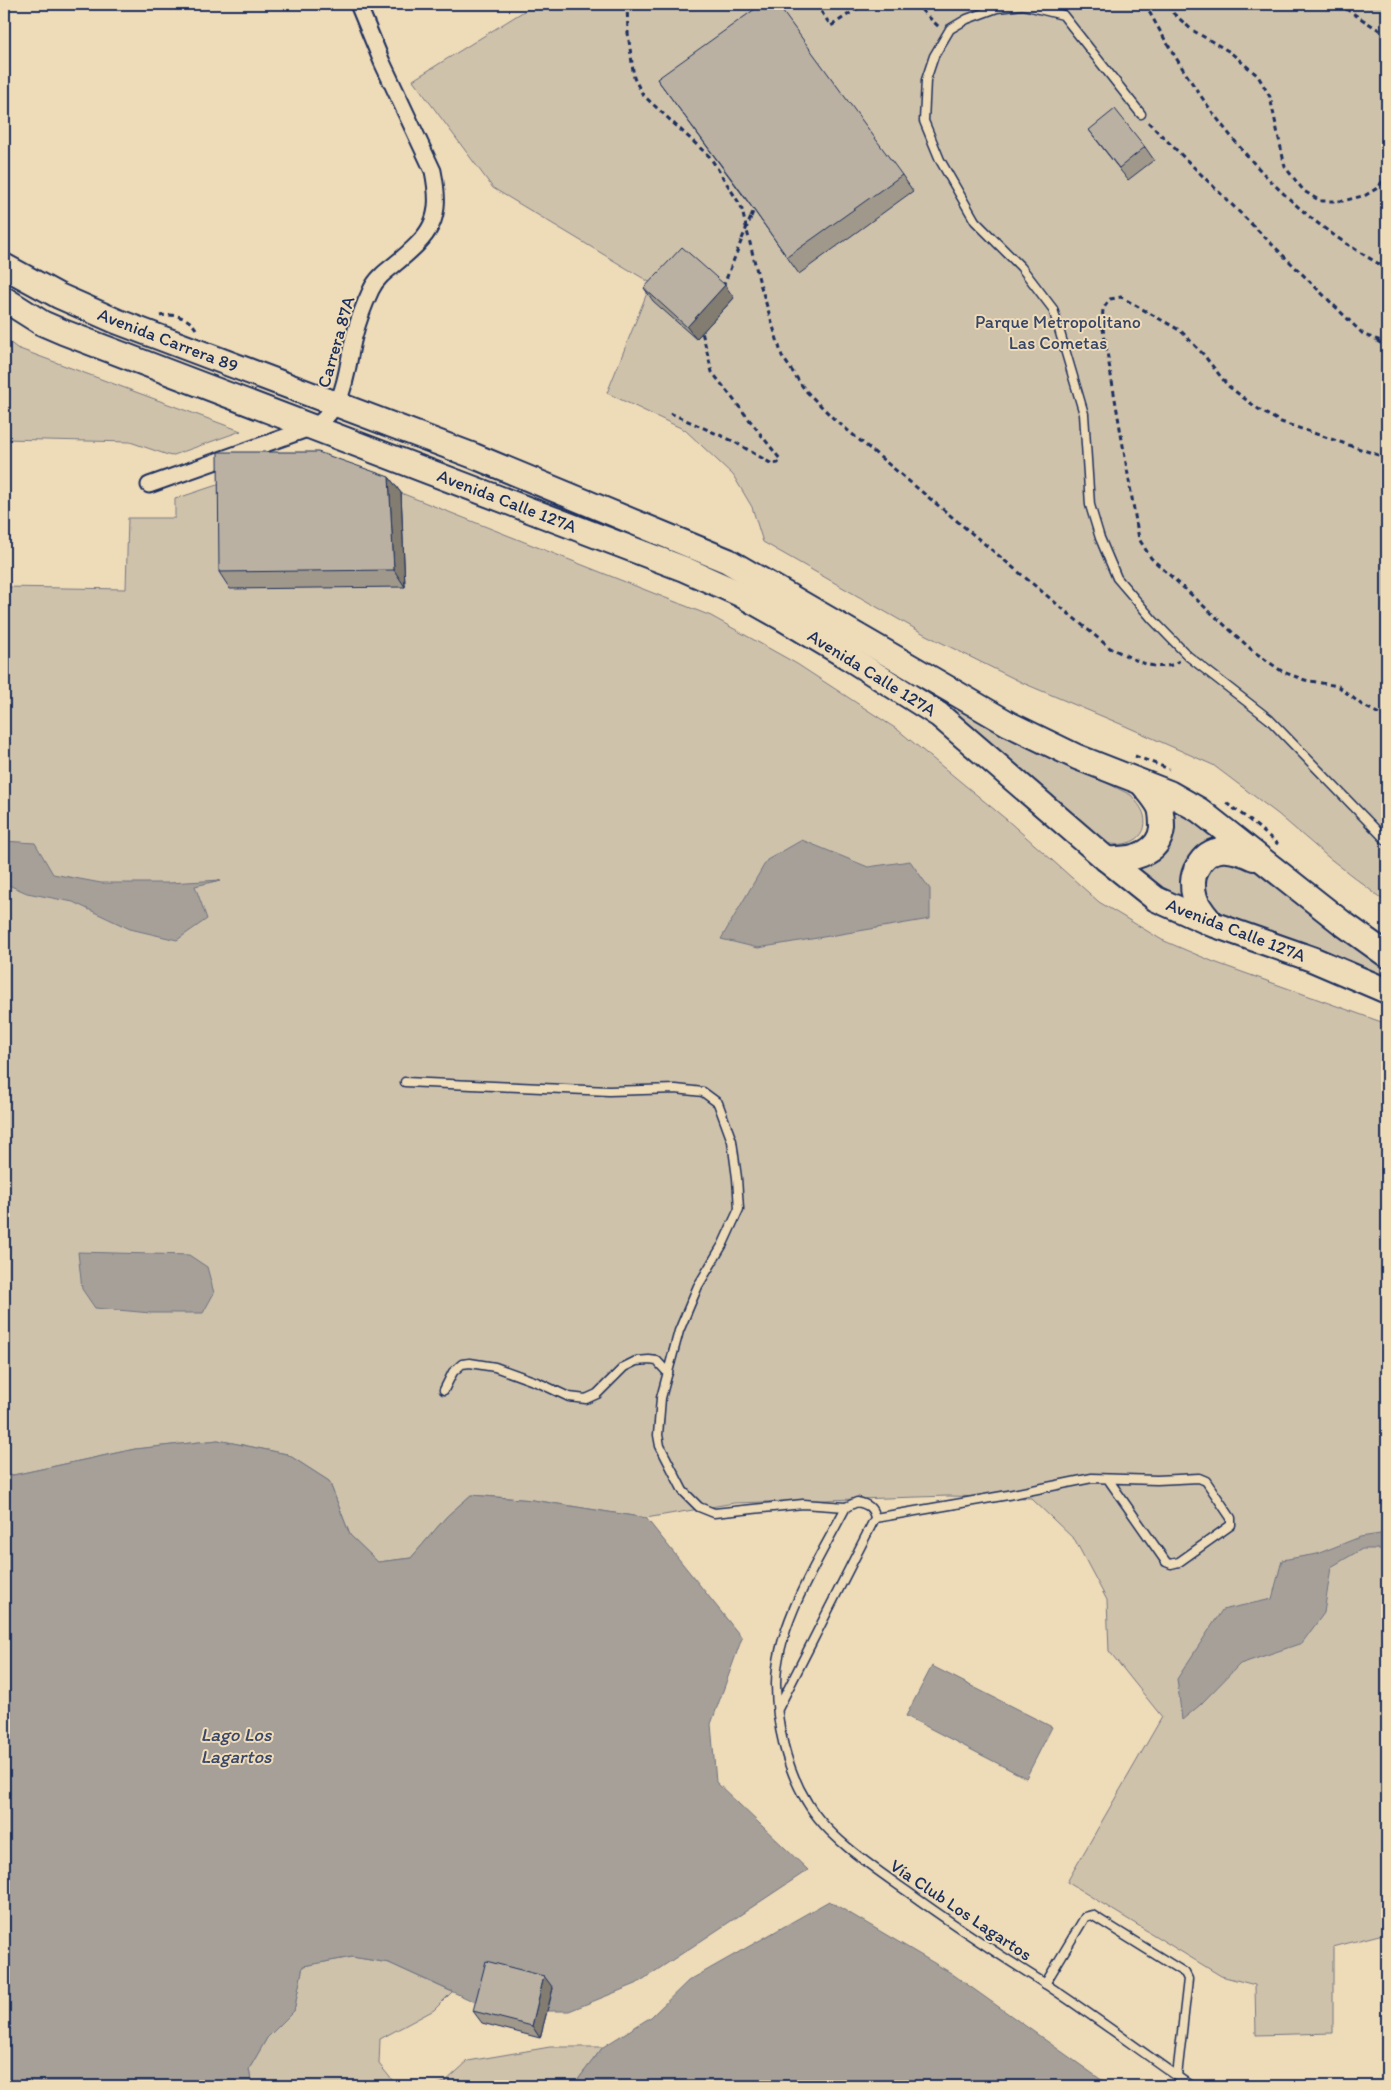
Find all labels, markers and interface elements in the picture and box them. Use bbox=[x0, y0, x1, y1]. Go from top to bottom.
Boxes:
street label: Carrera 87A bbox=[312, 293, 360, 390]
street label: Avenida Carrera 89 bbox=[95, 303, 241, 377]
park label: Parque Metropolitano Las Cometas bbox=[975, 311, 1141, 354]
street label: Avenida Calle 127A bbox=[434, 464, 580, 538]
street label: Avenida Calle 127A bbox=[804, 625, 941, 722]
street label: Avenida Calle 127A bbox=[1163, 893, 1309, 967]
water label: Lago Los Lagartos bbox=[200, 1723, 273, 1768]
street label: Vía Club Los Lagartos bbox=[886, 1854, 1036, 1966]

